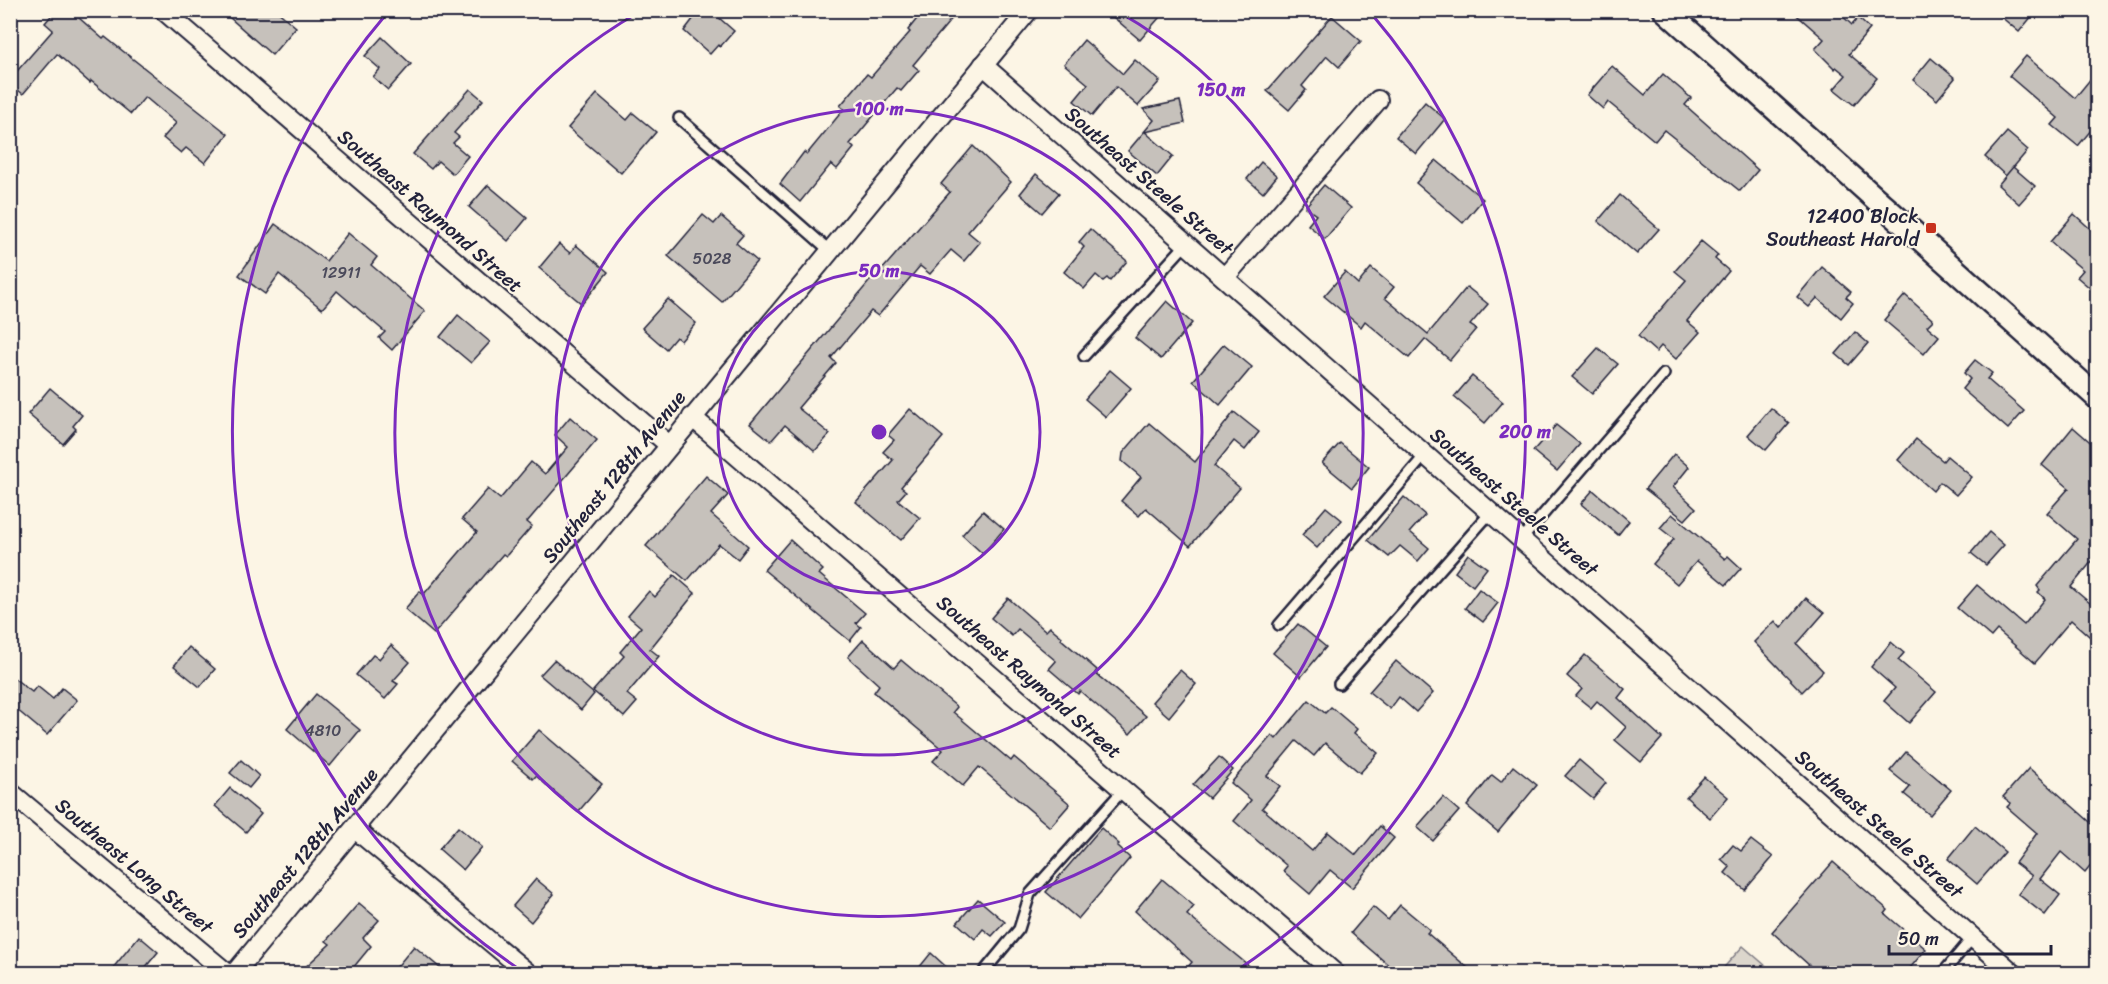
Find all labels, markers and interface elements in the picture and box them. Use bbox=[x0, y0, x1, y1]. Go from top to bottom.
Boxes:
text: 150 m bbox=[1197, 74, 1245, 106]
text: 100 m bbox=[855, 93, 904, 125]
street label: Southeast Steele Street bbox=[1057, 97, 1242, 265]
street label: Southeast Raymond Street bbox=[329, 120, 531, 302]
place label: 12400 Block Southeast Harold bbox=[1766, 199, 1920, 257]
marker: 12400 Block Southeast Harold bbox=[1924, 221, 1938, 235]
house number: 5028 bbox=[693, 244, 732, 273]
text: 50 m bbox=[859, 255, 900, 287]
house number: 12911 bbox=[321, 258, 361, 287]
street label: Southeast 128th Avenue bbox=[533, 382, 695, 572]
text: 200 m bbox=[1498, 416, 1551, 448]
street label: Southeast Steele Street bbox=[1422, 418, 1607, 586]
centre of rings bbox=[869, 422, 889, 442]
street label: Southeast Raymond Street bbox=[928, 586, 1130, 768]
house number: 4810 bbox=[305, 716, 341, 745]
street label: Southeast Steele Street bbox=[1787, 740, 1972, 908]
street label: Southeast 128th Avenue bbox=[223, 759, 388, 947]
street label: Southeast Long Street bbox=[47, 789, 222, 944]
scale bar bbox=[1889, 918, 2051, 956]
text: 50 m bbox=[1898, 923, 1939, 955]

